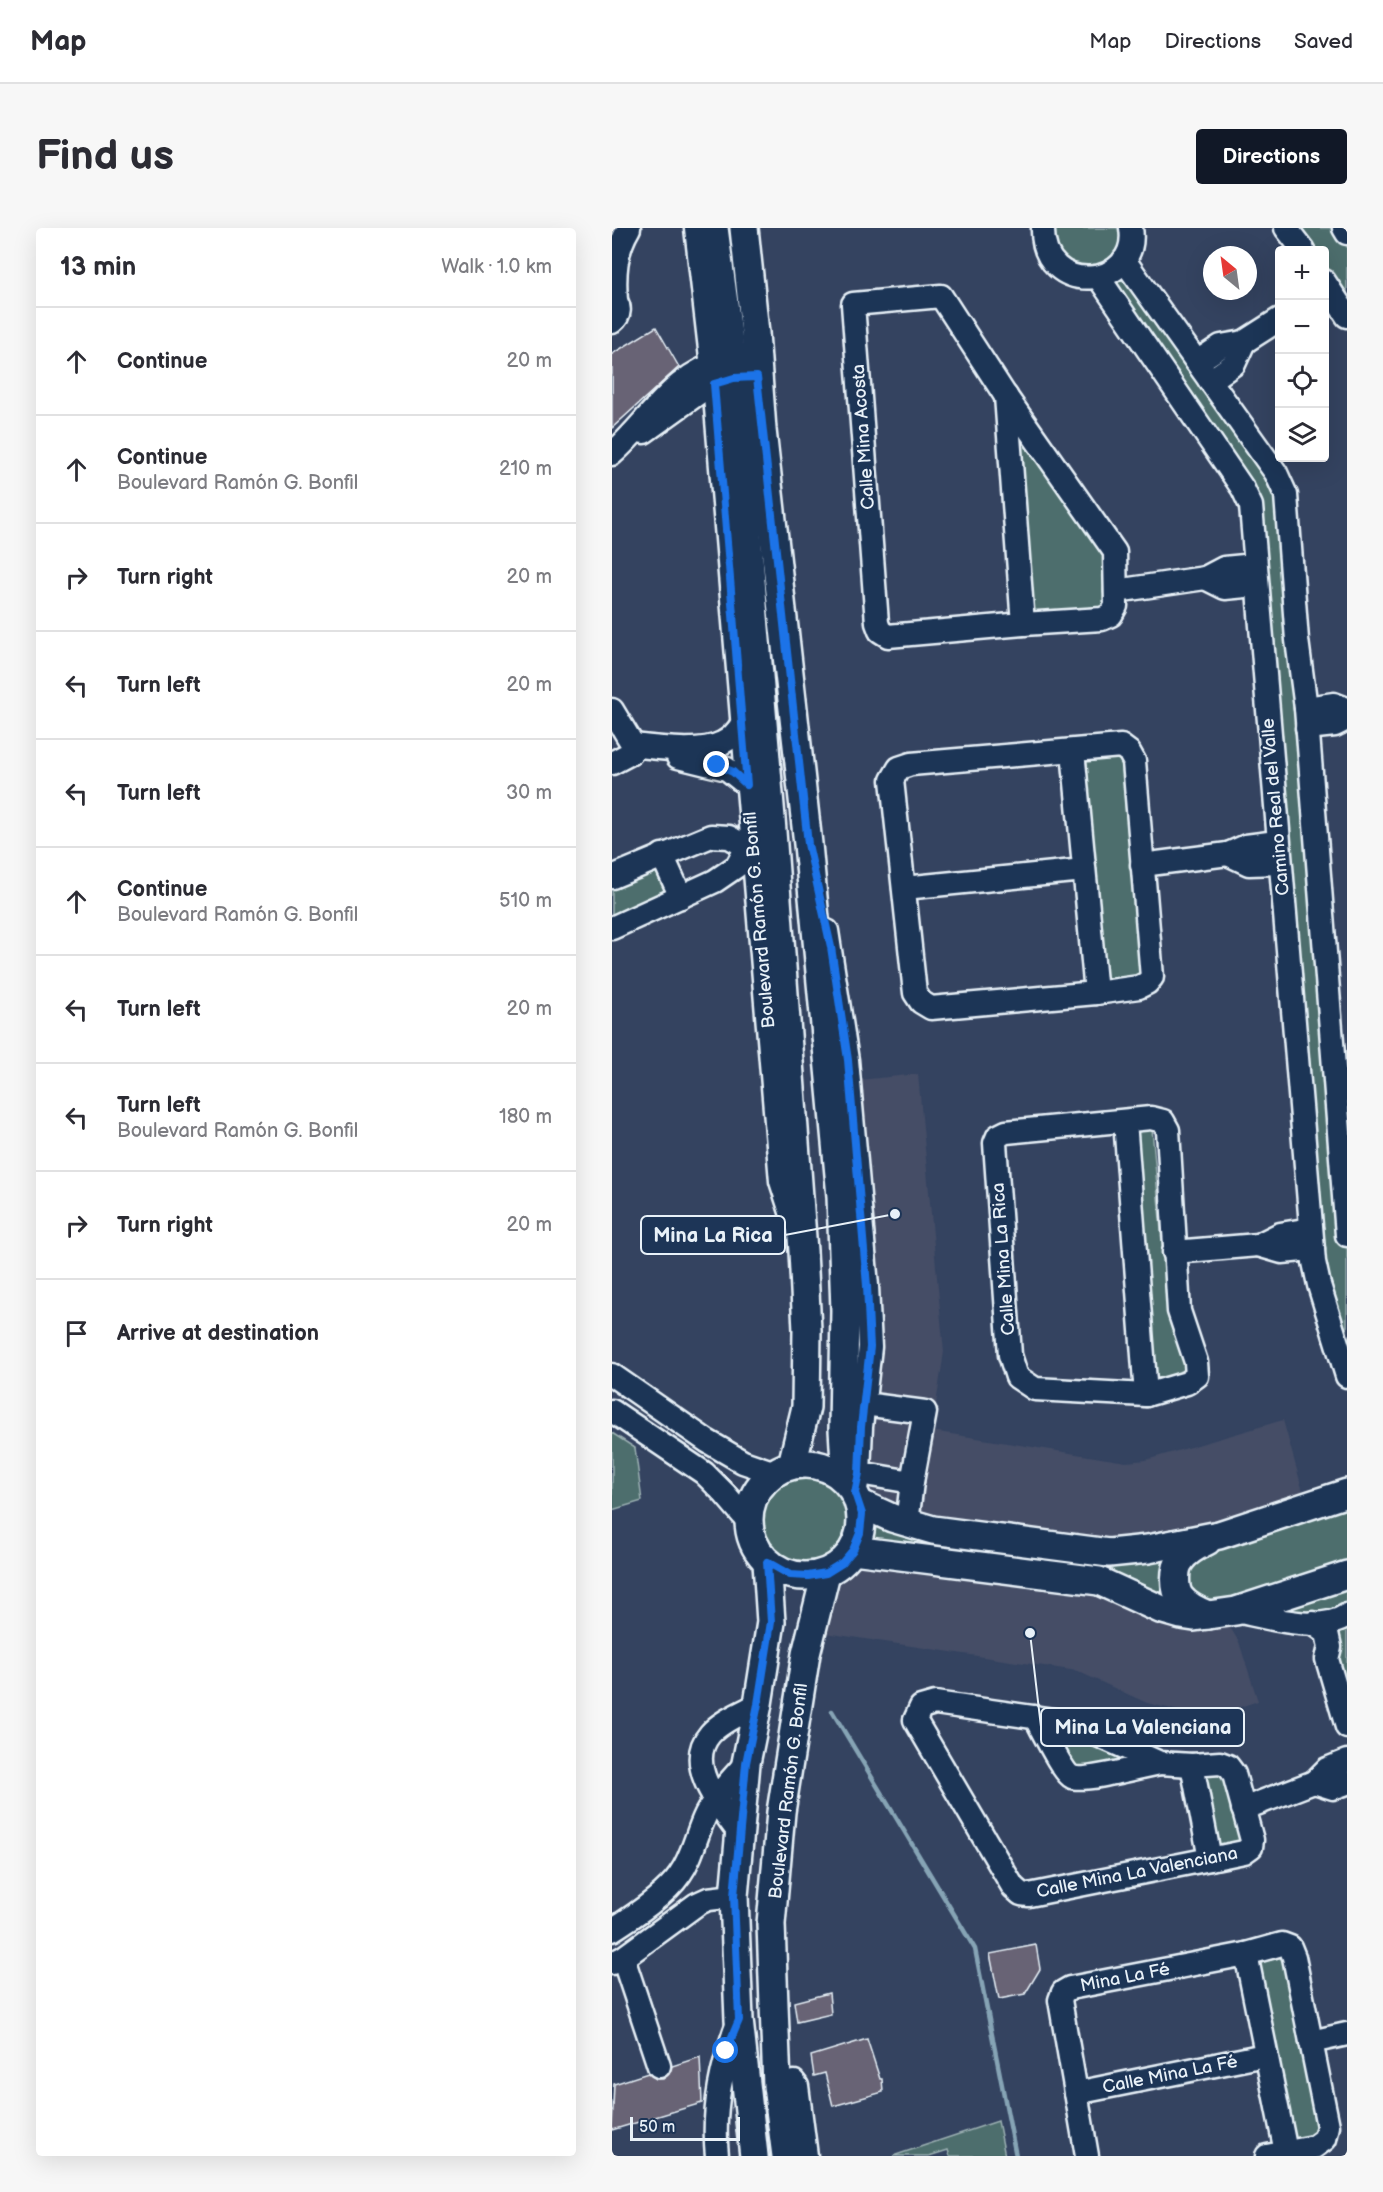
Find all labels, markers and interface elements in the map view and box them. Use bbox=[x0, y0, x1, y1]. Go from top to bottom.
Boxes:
text: Map bbox=[30, 25, 86, 58]
text: Map bbox=[1089, 29, 1132, 54]
text: Directions bbox=[1165, 29, 1261, 54]
text: Saved bbox=[1294, 29, 1353, 54]
button: Directions bbox=[1196, 129, 1347, 184]
text: Find us bbox=[36, 131, 174, 182]
north arrow bbox=[1203, 246, 1257, 300]
map controls bbox=[1275, 246, 1329, 462]
button: + bbox=[1275, 246, 1329, 300]
text: 13 min bbox=[60, 252, 136, 283]
text: Walk · 1.0 km bbox=[441, 255, 552, 279]
button: − bbox=[1275, 300, 1329, 354]
icon: ahead bbox=[60, 345, 93, 378]
text: Continue bbox=[117, 348, 207, 375]
text: 20 m bbox=[507, 349, 552, 373]
button: locate bbox=[1275, 354, 1329, 408]
street label: Calle Mina Acosta bbox=[848, 363, 879, 510]
button: layers bbox=[1275, 408, 1329, 462]
text: Continue bbox=[117, 444, 207, 471]
icon: ahead bbox=[60, 453, 93, 486]
text: 210 m bbox=[499, 457, 552, 481]
text: Boulevard Ramón G. Bonfil bbox=[117, 471, 358, 495]
icon: right bbox=[60, 561, 93, 594]
text: Turn right bbox=[117, 564, 213, 591]
text: 20 m bbox=[507, 565, 552, 589]
icon: left bbox=[60, 669, 93, 702]
text: Turn left bbox=[117, 672, 201, 699]
text: 20 m bbox=[507, 673, 552, 697]
street label: Camino Real del Valle bbox=[1257, 717, 1294, 896]
route end bbox=[703, 751, 729, 777]
icon: left bbox=[60, 777, 93, 810]
text: Turn left bbox=[117, 780, 201, 807]
text: 30 m bbox=[506, 781, 552, 805]
street label: Boulevard Ramón G. Bonfil bbox=[740, 811, 779, 1029]
text: Continue bbox=[117, 876, 207, 903]
icon: ahead bbox=[60, 885, 93, 918]
text: 510 m bbox=[499, 889, 552, 913]
text: Boulevard Ramón G. Bonfil bbox=[117, 903, 358, 927]
icon: left bbox=[60, 993, 93, 1026]
text: Turn left bbox=[117, 996, 201, 1023]
text: 20 m bbox=[507, 997, 552, 1021]
text: Turn left bbox=[117, 1092, 201, 1119]
icon: left bbox=[60, 1101, 93, 1134]
text: 180 m bbox=[499, 1105, 552, 1129]
text: Boulevard Ramón G. Bonfil bbox=[117, 1119, 358, 1143]
street label: Calle Mina La Rica bbox=[988, 1182, 1019, 1336]
icon: right bbox=[60, 1209, 93, 1242]
text: Turn right bbox=[117, 1212, 213, 1239]
text: 20 m bbox=[507, 1213, 552, 1237]
callout: Mina La Rica bbox=[641, 1216, 785, 1254]
text: Mina La Rica bbox=[653, 1224, 773, 1248]
icon: arrive bbox=[60, 1317, 93, 1350]
text: Arrive at destination bbox=[117, 1320, 319, 1347]
street label: Boulevard Ramón G. Bonfil bbox=[765, 1682, 812, 1900]
callout: Mina La Valenciana bbox=[1041, 1708, 1244, 1746]
text: Mina La Valenciana bbox=[1054, 1716, 1232, 1740]
street label: Calle Mina La Valenciana bbox=[1035, 1843, 1240, 1902]
street label: Mina La Fé bbox=[1079, 1958, 1172, 1996]
route start bbox=[712, 2037, 738, 2063]
street label: Calle Mina La Fé bbox=[1101, 2051, 1240, 2098]
scale bar bbox=[630, 2114, 740, 2142]
text: 50 m bbox=[639, 2118, 675, 2137]

